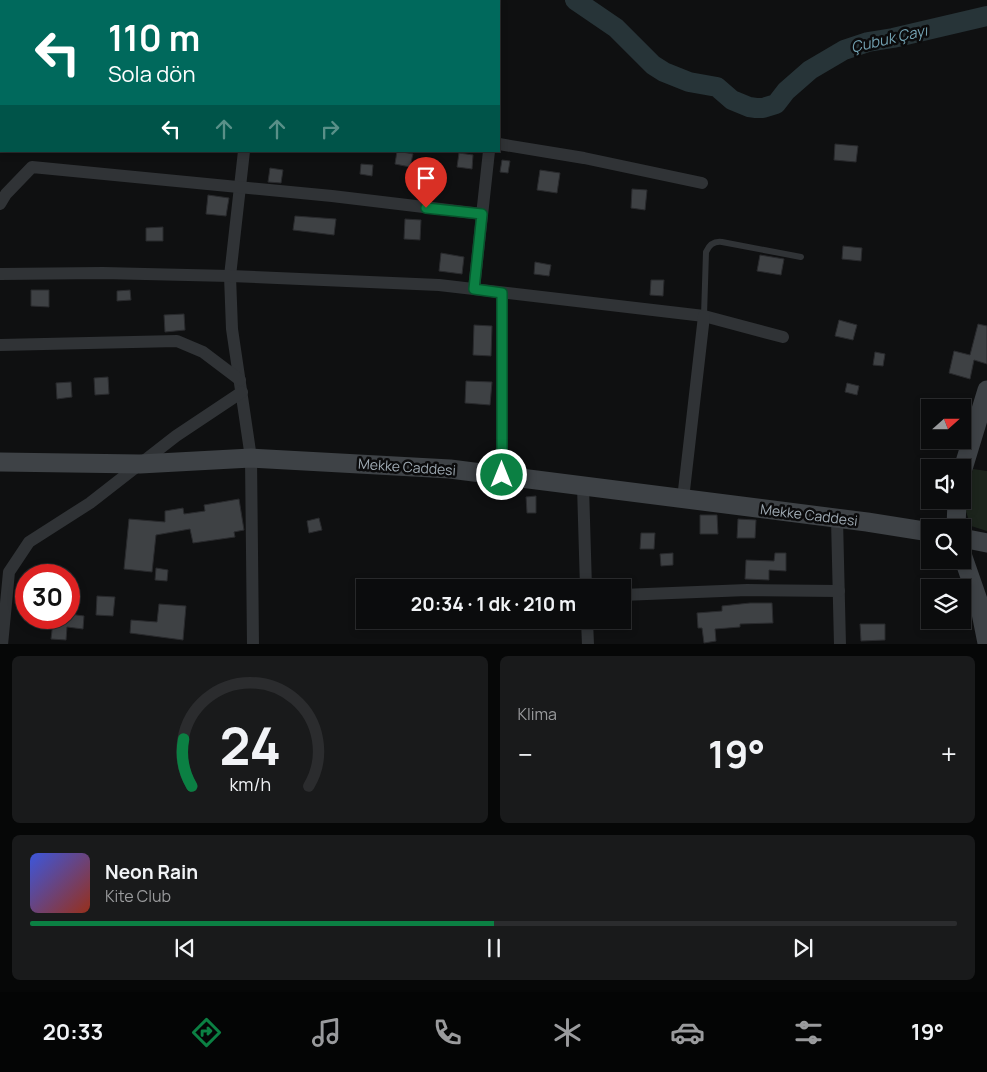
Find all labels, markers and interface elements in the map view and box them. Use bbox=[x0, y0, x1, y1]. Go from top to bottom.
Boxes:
text: 110 m bbox=[108, 14, 200, 62]
water label: Çubuk Çayı bbox=[849, 19, 931, 58]
icon: left bbox=[25, 20, 90, 85]
text: Sola dön bbox=[108, 59, 195, 89]
icon: left bbox=[157, 115, 185, 143]
icon: ahead bbox=[210, 115, 238, 143]
icon: ahead bbox=[263, 115, 291, 143]
icon: right bbox=[316, 115, 344, 143]
pin bbox=[405, 157, 447, 208]
icon: arrive bbox=[412, 164, 440, 192]
north arrow bbox=[921, 399, 971, 449]
map controls bbox=[921, 399, 971, 629]
position arrow bbox=[475, 448, 527, 500]
street label: Mekke Caddesi bbox=[358, 454, 457, 479]
button: sound bbox=[921, 459, 971, 509]
street label: Mekke Caddesi bbox=[759, 499, 859, 530]
button: search bbox=[921, 519, 971, 569]
speed limit sign: 30 bbox=[15, 564, 80, 629]
button: layers bbox=[921, 579, 971, 629]
text: 20:34 · 1 dk · 210 m bbox=[411, 591, 576, 617]
text: Klima bbox=[518, 703, 557, 725]
text: 24 bbox=[219, 710, 281, 781]
text: 19° bbox=[708, 727, 765, 779]
text: − bbox=[518, 735, 533, 773]
text: + bbox=[941, 735, 957, 773]
text: km/h bbox=[229, 772, 271, 796]
text: Neon Rain bbox=[105, 859, 198, 885]
text: Kite Club bbox=[105, 885, 171, 907]
icon: previous bbox=[171, 934, 199, 962]
icon: pause bbox=[480, 934, 508, 962]
icon: next bbox=[789, 934, 817, 962]
icon: directions bbox=[189, 1015, 224, 1050]
icon: music bbox=[309, 1015, 344, 1050]
icon: phone bbox=[430, 1015, 465, 1050]
icon: climate bbox=[550, 1015, 585, 1050]
icon: car bbox=[670, 1015, 705, 1050]
icon: filters bbox=[791, 1015, 826, 1050]
text: 20:33 bbox=[43, 1017, 103, 1047]
text: 19° bbox=[911, 1017, 944, 1047]

